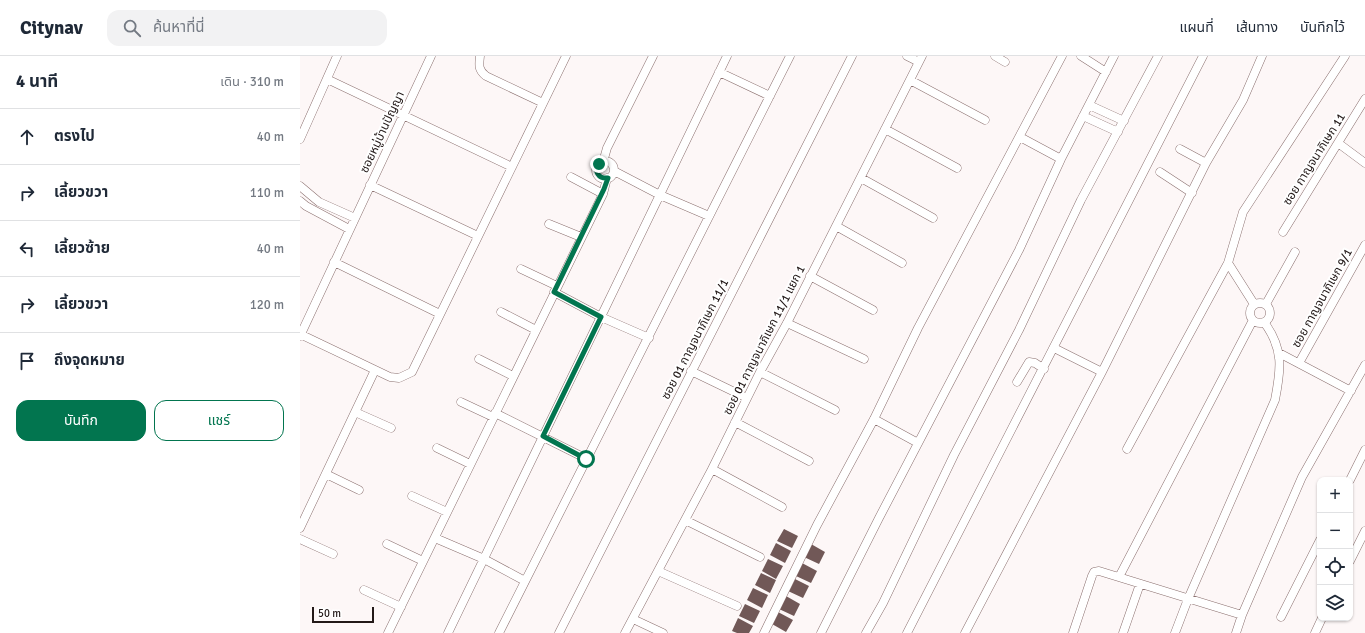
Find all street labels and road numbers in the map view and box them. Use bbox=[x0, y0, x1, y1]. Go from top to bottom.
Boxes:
street label: ซอยหมู่บ้านปัญญา bbox=[357, 89, 408, 175]
street label: ซอย กาญจนาภิเษก 11 bbox=[1280, 110, 1349, 208]
street label: ซอย กาญจนาภิเษก 9/1 bbox=[1289, 246, 1356, 350]
street label: ซอย 01 กาญจนาภิเษก 11/1 แยก 1 bbox=[720, 263, 809, 417]
street label: ซอย 01 กาญจนาภิเษก 11/1 bbox=[659, 276, 732, 402]

